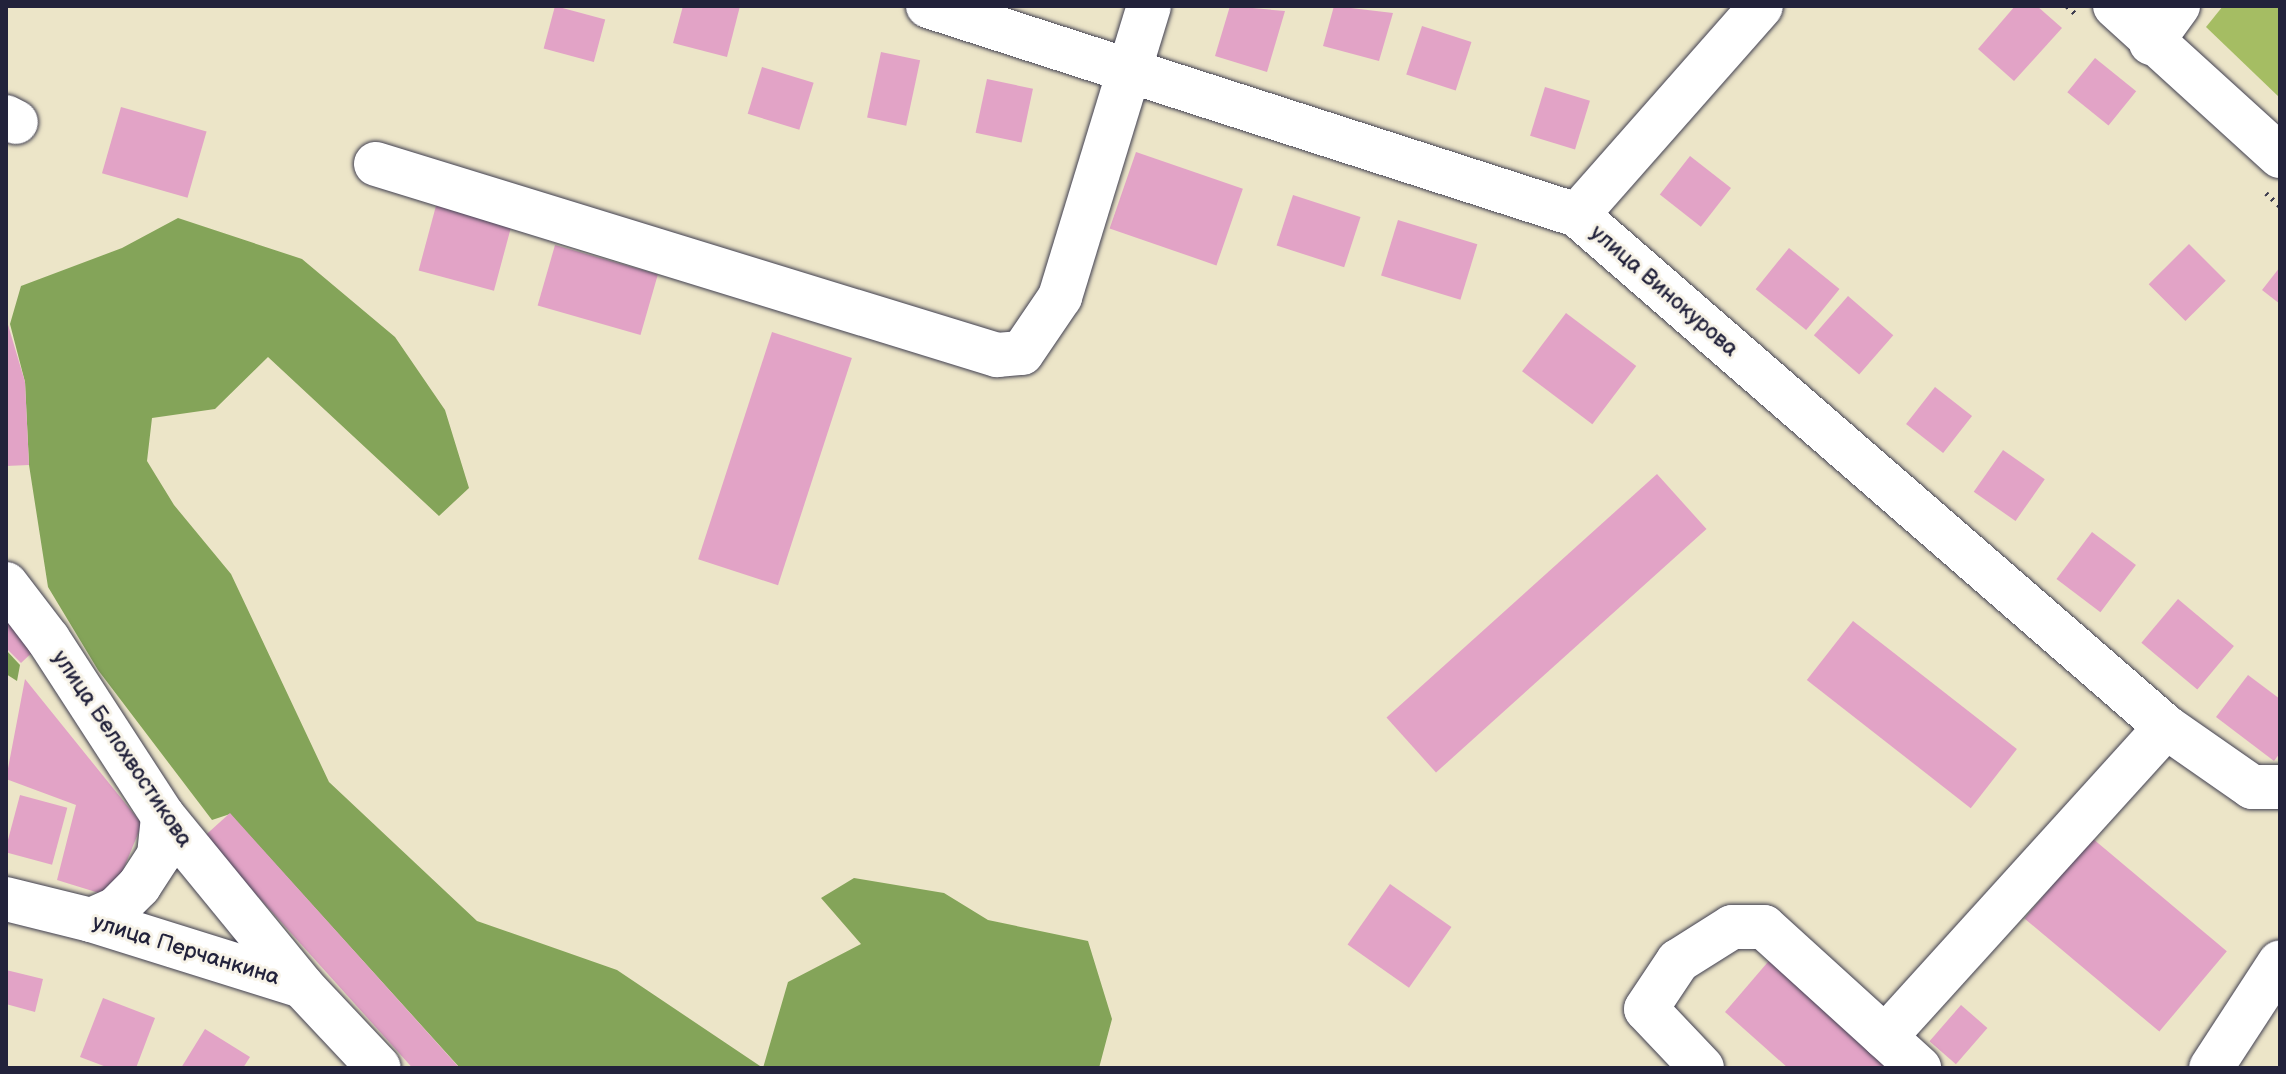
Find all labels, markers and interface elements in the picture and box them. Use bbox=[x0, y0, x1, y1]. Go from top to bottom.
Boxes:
street label: улица Винокурова bbox=[1585, 220, 1743, 362]
street label: улица Белохвостикова bbox=[46, 646, 198, 852]
street label: улица Перчанкина bbox=[89, 909, 283, 991]

